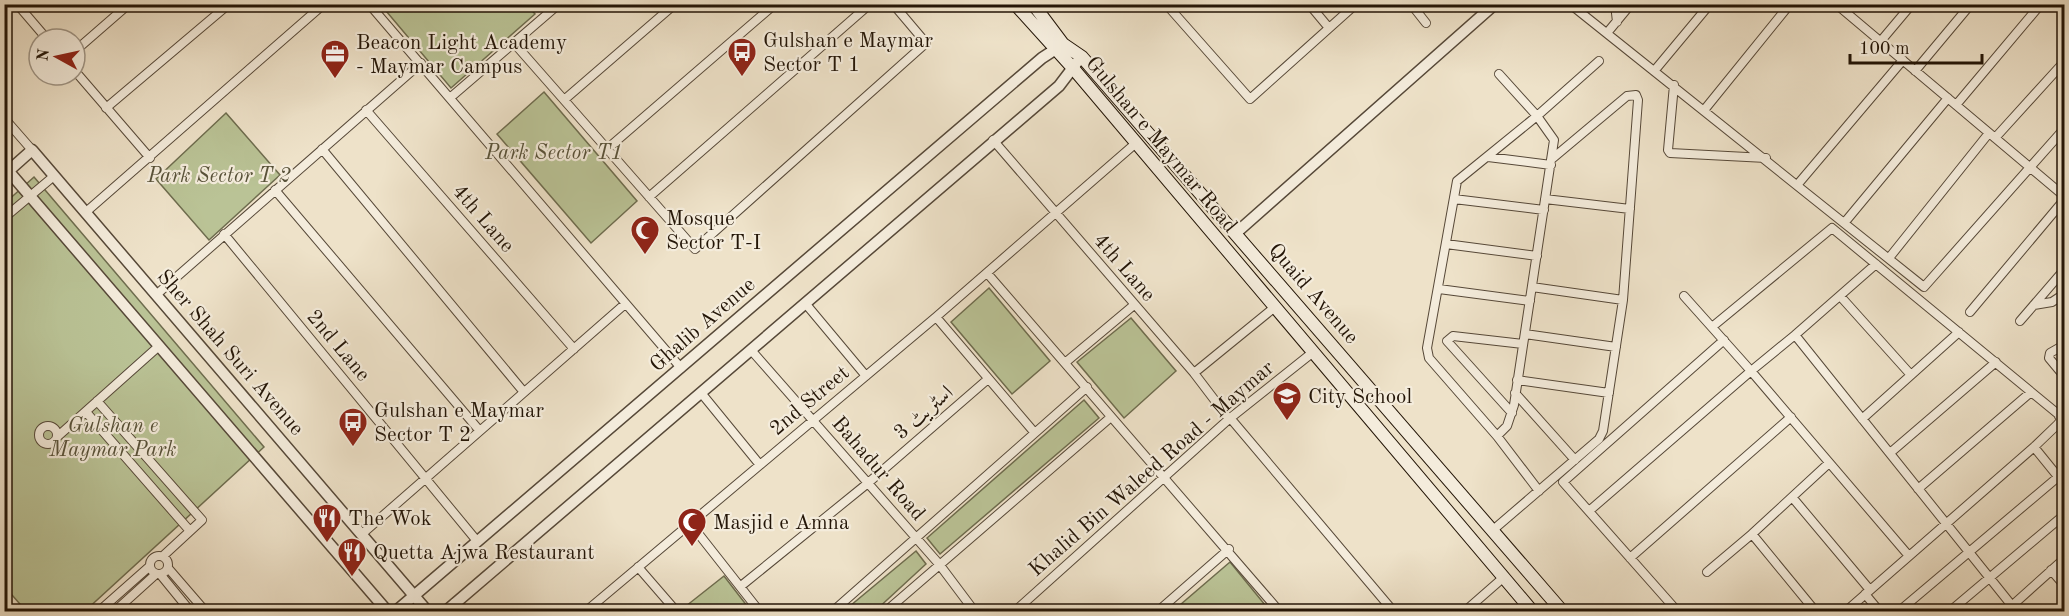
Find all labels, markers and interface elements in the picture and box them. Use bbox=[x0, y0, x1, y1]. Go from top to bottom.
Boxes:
north arrow bbox=[27, 27, 87, 87]
scale bar bbox=[1850, 27, 1982, 65]
place label: Gulshan e Maymar Sector T 1 bbox=[763, 31, 933, 76]
place label: Beacon Light Academy - Maymar Campus bbox=[356, 33, 567, 78]
bus stop icon: Gulshan e Maymar Sector T 1 bbox=[726, 36, 758, 78]
office icon: Beacon Light Academy - Maymar Campus bbox=[319, 38, 351, 80]
text: 100 m bbox=[1859, 40, 1910, 58]
text: N bbox=[35, 47, 53, 62]
street label: Gulshan e Maymar Road bbox=[1081, 53, 1241, 237]
park label: Park Sector T1 bbox=[484, 143, 623, 164]
park label: Park Sector T 2 bbox=[146, 166, 291, 187]
street label: 4th Lane bbox=[448, 181, 518, 257]
place label: Mosque Sector T-I bbox=[666, 209, 761, 254]
mosque icon: Mosque Sector T-I bbox=[629, 214, 661, 256]
street label: 4th Lane bbox=[1089, 230, 1159, 306]
street label: Quaid Avenue bbox=[1264, 240, 1362, 348]
street label: Sher Shah Suri Avenue bbox=[152, 266, 307, 440]
street label: Ghalib Avenue bbox=[646, 274, 760, 376]
street label: 2nd Lane bbox=[302, 306, 373, 386]
street label: Khalid Bin Waleed Road - Maymar bbox=[1025, 357, 1279, 581]
street label: 2nd Street bbox=[766, 362, 853, 440]
school or university icon: City School bbox=[1271, 380, 1303, 422]
street label: اسٹریٹ 3 bbox=[891, 382, 958, 445]
place label: City School bbox=[1308, 387, 1413, 408]
place label: Gulshan e Maymar Sector T 2 bbox=[374, 401, 544, 446]
bus stop icon: Gulshan e Maymar Sector T 2 bbox=[337, 406, 369, 448]
street label: Bahadur Road bbox=[827, 413, 928, 525]
park label: Gulshan e Maymar Park bbox=[48, 416, 177, 461]
restaurant icon: The Wok bbox=[311, 502, 343, 544]
mosque icon: Masjid e Amna bbox=[676, 506, 708, 548]
place label: The Wok bbox=[348, 509, 432, 530]
place label: Masjid e Amna bbox=[713, 513, 849, 534]
restaurant icon: Quetta Ajwa Restaurant bbox=[336, 536, 368, 578]
place label: Quetta Ajwa Restaurant bbox=[373, 543, 595, 564]

